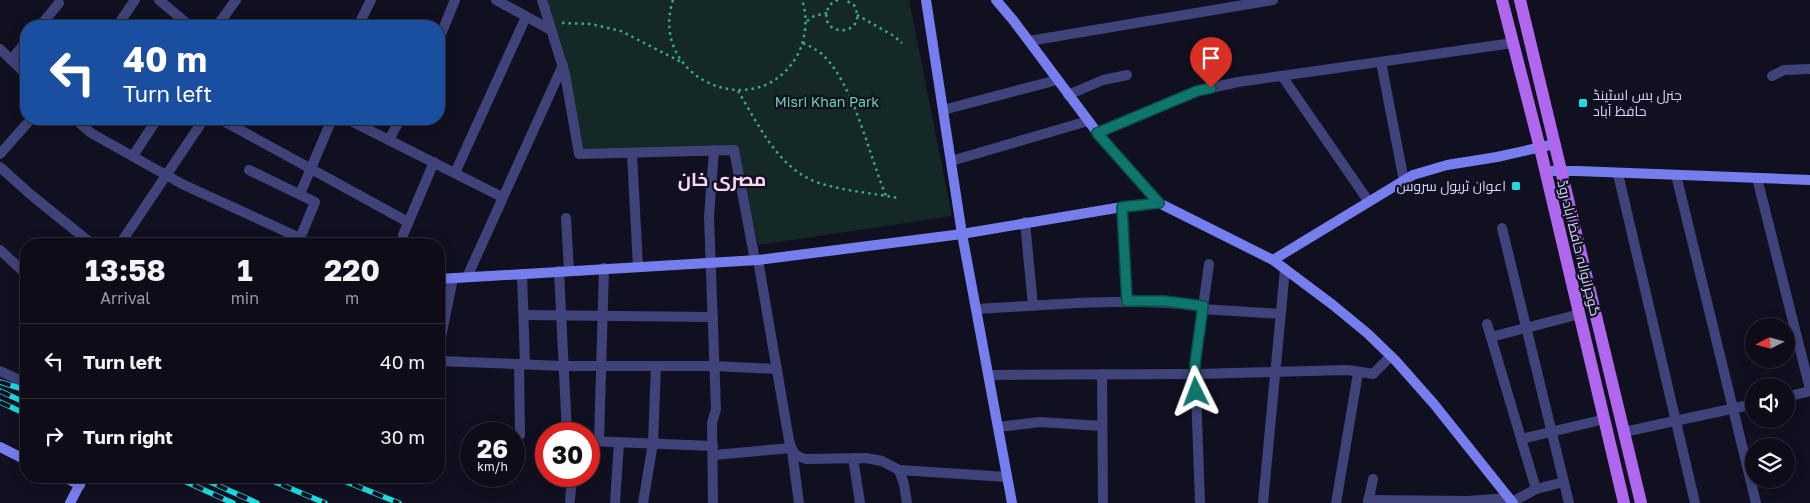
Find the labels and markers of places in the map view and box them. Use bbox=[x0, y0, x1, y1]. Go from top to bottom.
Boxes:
pin bbox=[1190, 37, 1232, 88]
place label: جنرل بس اسٹینڈ حافظ آباد bbox=[1593, 86, 1682, 119]
marker: جنرل بس اسٹینڈ حافظ آباد bbox=[1577, 97, 1589, 109]
place label: اعوان ٹریول سروس bbox=[1397, 177, 1506, 195]
marker: اعوان ٹریول سروس bbox=[1510, 180, 1522, 192]

